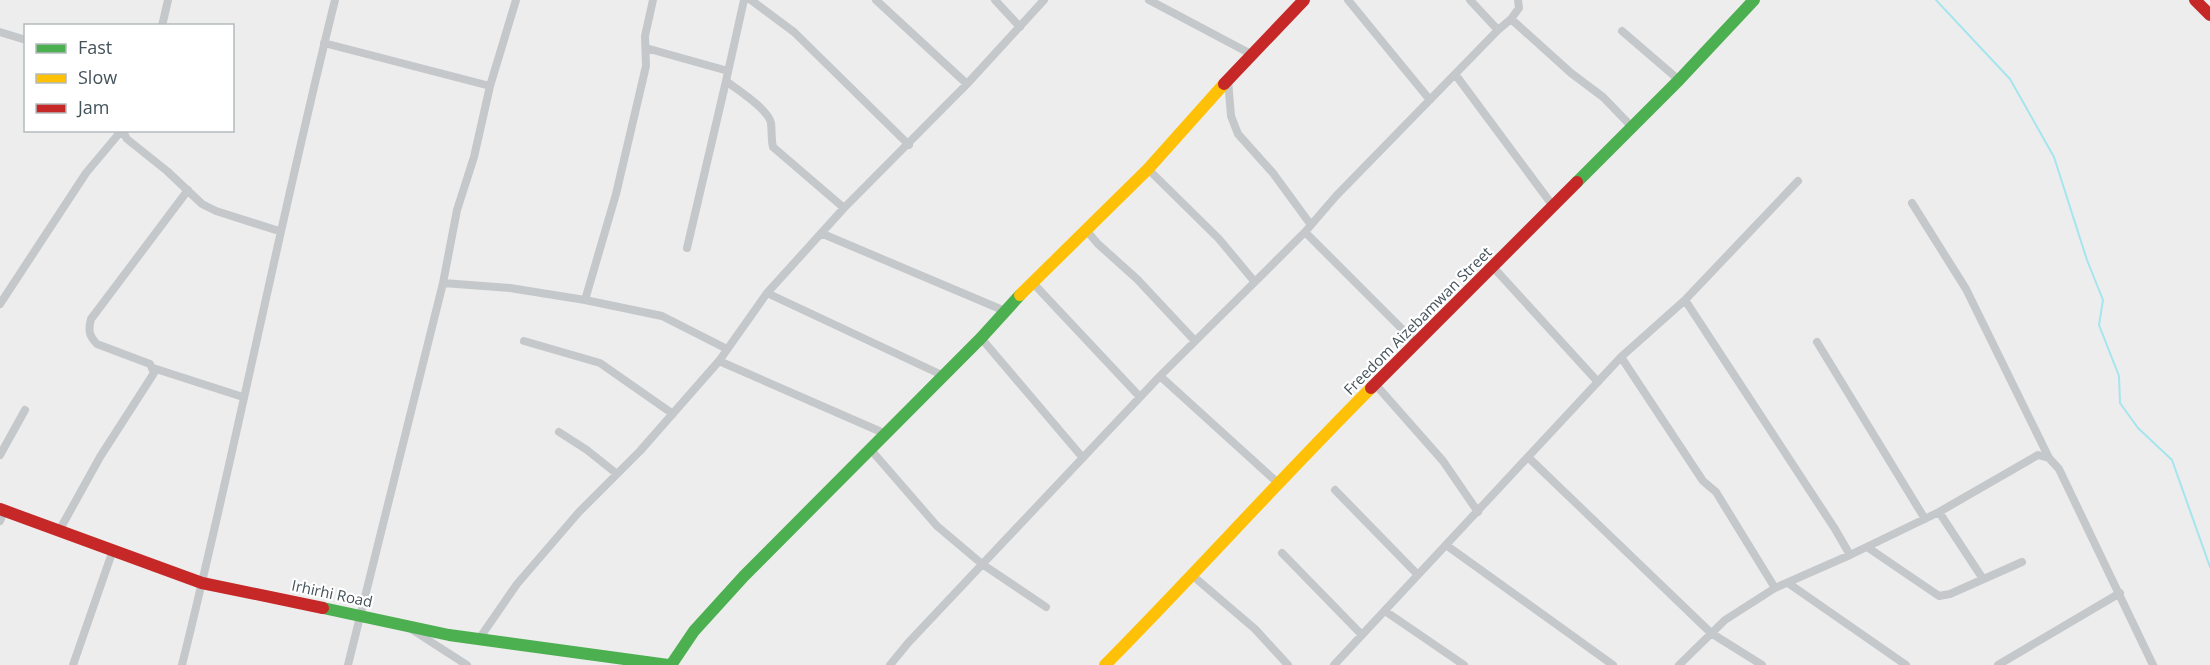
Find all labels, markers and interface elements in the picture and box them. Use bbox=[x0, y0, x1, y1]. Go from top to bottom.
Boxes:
legend bbox=[24, 24, 234, 132]
text: Fast bbox=[78, 35, 112, 59]
text: Slow bbox=[78, 65, 117, 89]
text: Jam bbox=[76, 95, 110, 119]
street label: Freedom Aizebamwan Street bbox=[1339, 242, 1496, 399]
street label: Irhirhi Road bbox=[290, 575, 374, 611]

